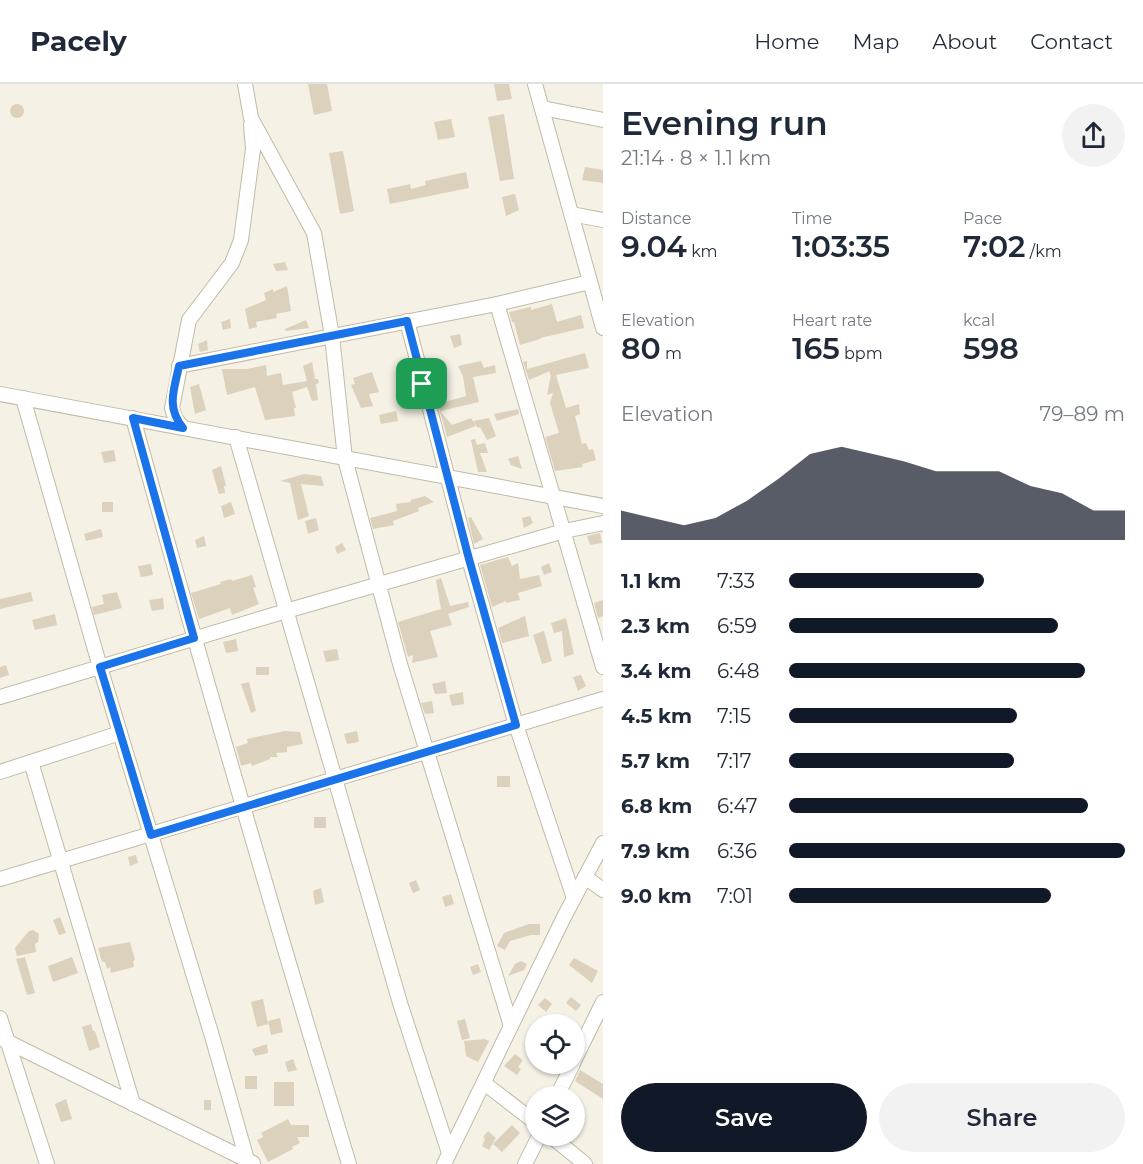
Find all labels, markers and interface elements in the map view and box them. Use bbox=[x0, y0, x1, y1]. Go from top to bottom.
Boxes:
text: Pacely bbox=[30, 24, 127, 58]
text: Home bbox=[754, 29, 819, 54]
text: Map bbox=[852, 29, 899, 54]
text: About bbox=[932, 29, 997, 54]
text: Contact bbox=[1030, 29, 1113, 54]
text: Evening run bbox=[621, 103, 828, 143]
button: share bbox=[1062, 104, 1125, 167]
text: 21:14 · 8 × 1.1 km bbox=[621, 146, 771, 170]
text: Distance bbox=[621, 209, 691, 228]
text: Time bbox=[792, 209, 832, 228]
text: Pace bbox=[963, 209, 1002, 228]
text: 9.04 bbox=[621, 228, 687, 265]
text: 1:03:35 bbox=[792, 228, 890, 265]
text: 7:02 bbox=[963, 228, 1026, 265]
text: km bbox=[687, 242, 718, 261]
text: /km bbox=[1026, 242, 1062, 261]
text: Elevation bbox=[621, 311, 695, 330]
text: Heart rate bbox=[792, 311, 872, 330]
text: kcal bbox=[963, 311, 995, 330]
text: 80 bbox=[621, 330, 661, 367]
text: 165 bbox=[792, 330, 840, 367]
text: 598 bbox=[963, 330, 1019, 367]
text: m bbox=[661, 344, 682, 363]
text: bpm bbox=[840, 344, 883, 363]
pin bbox=[396, 358, 447, 409]
icon: arrive bbox=[405, 367, 438, 400]
text: Elevation bbox=[621, 402, 713, 426]
text: 79–89 m bbox=[1039, 402, 1125, 426]
text: 1.1 km bbox=[621, 569, 681, 593]
text: 7:33 bbox=[717, 569, 755, 593]
text: 2.3 km bbox=[621, 614, 690, 638]
text: 6:59 bbox=[717, 614, 757, 638]
text: 3.4 km bbox=[621, 659, 692, 683]
text: 6:48 bbox=[717, 659, 760, 683]
text: 4.5 km bbox=[621, 704, 692, 728]
text: 7:15 bbox=[717, 704, 751, 728]
text: 5.7 km bbox=[621, 749, 690, 773]
text: 7:17 bbox=[717, 749, 752, 773]
text: 6.8 km bbox=[621, 794, 692, 818]
text: 6:47 bbox=[717, 794, 757, 818]
text: 7.9 km bbox=[621, 839, 690, 863]
text: 6:36 bbox=[717, 839, 757, 863]
text: 9.0 km bbox=[621, 884, 692, 908]
text: 7:01 bbox=[717, 884, 753, 908]
map controls bbox=[525, 1014, 585, 1146]
button: locate bbox=[525, 1014, 585, 1074]
button: Save bbox=[621, 1083, 867, 1152]
button: Share bbox=[879, 1083, 1125, 1152]
button: layers bbox=[525, 1086, 585, 1146]

